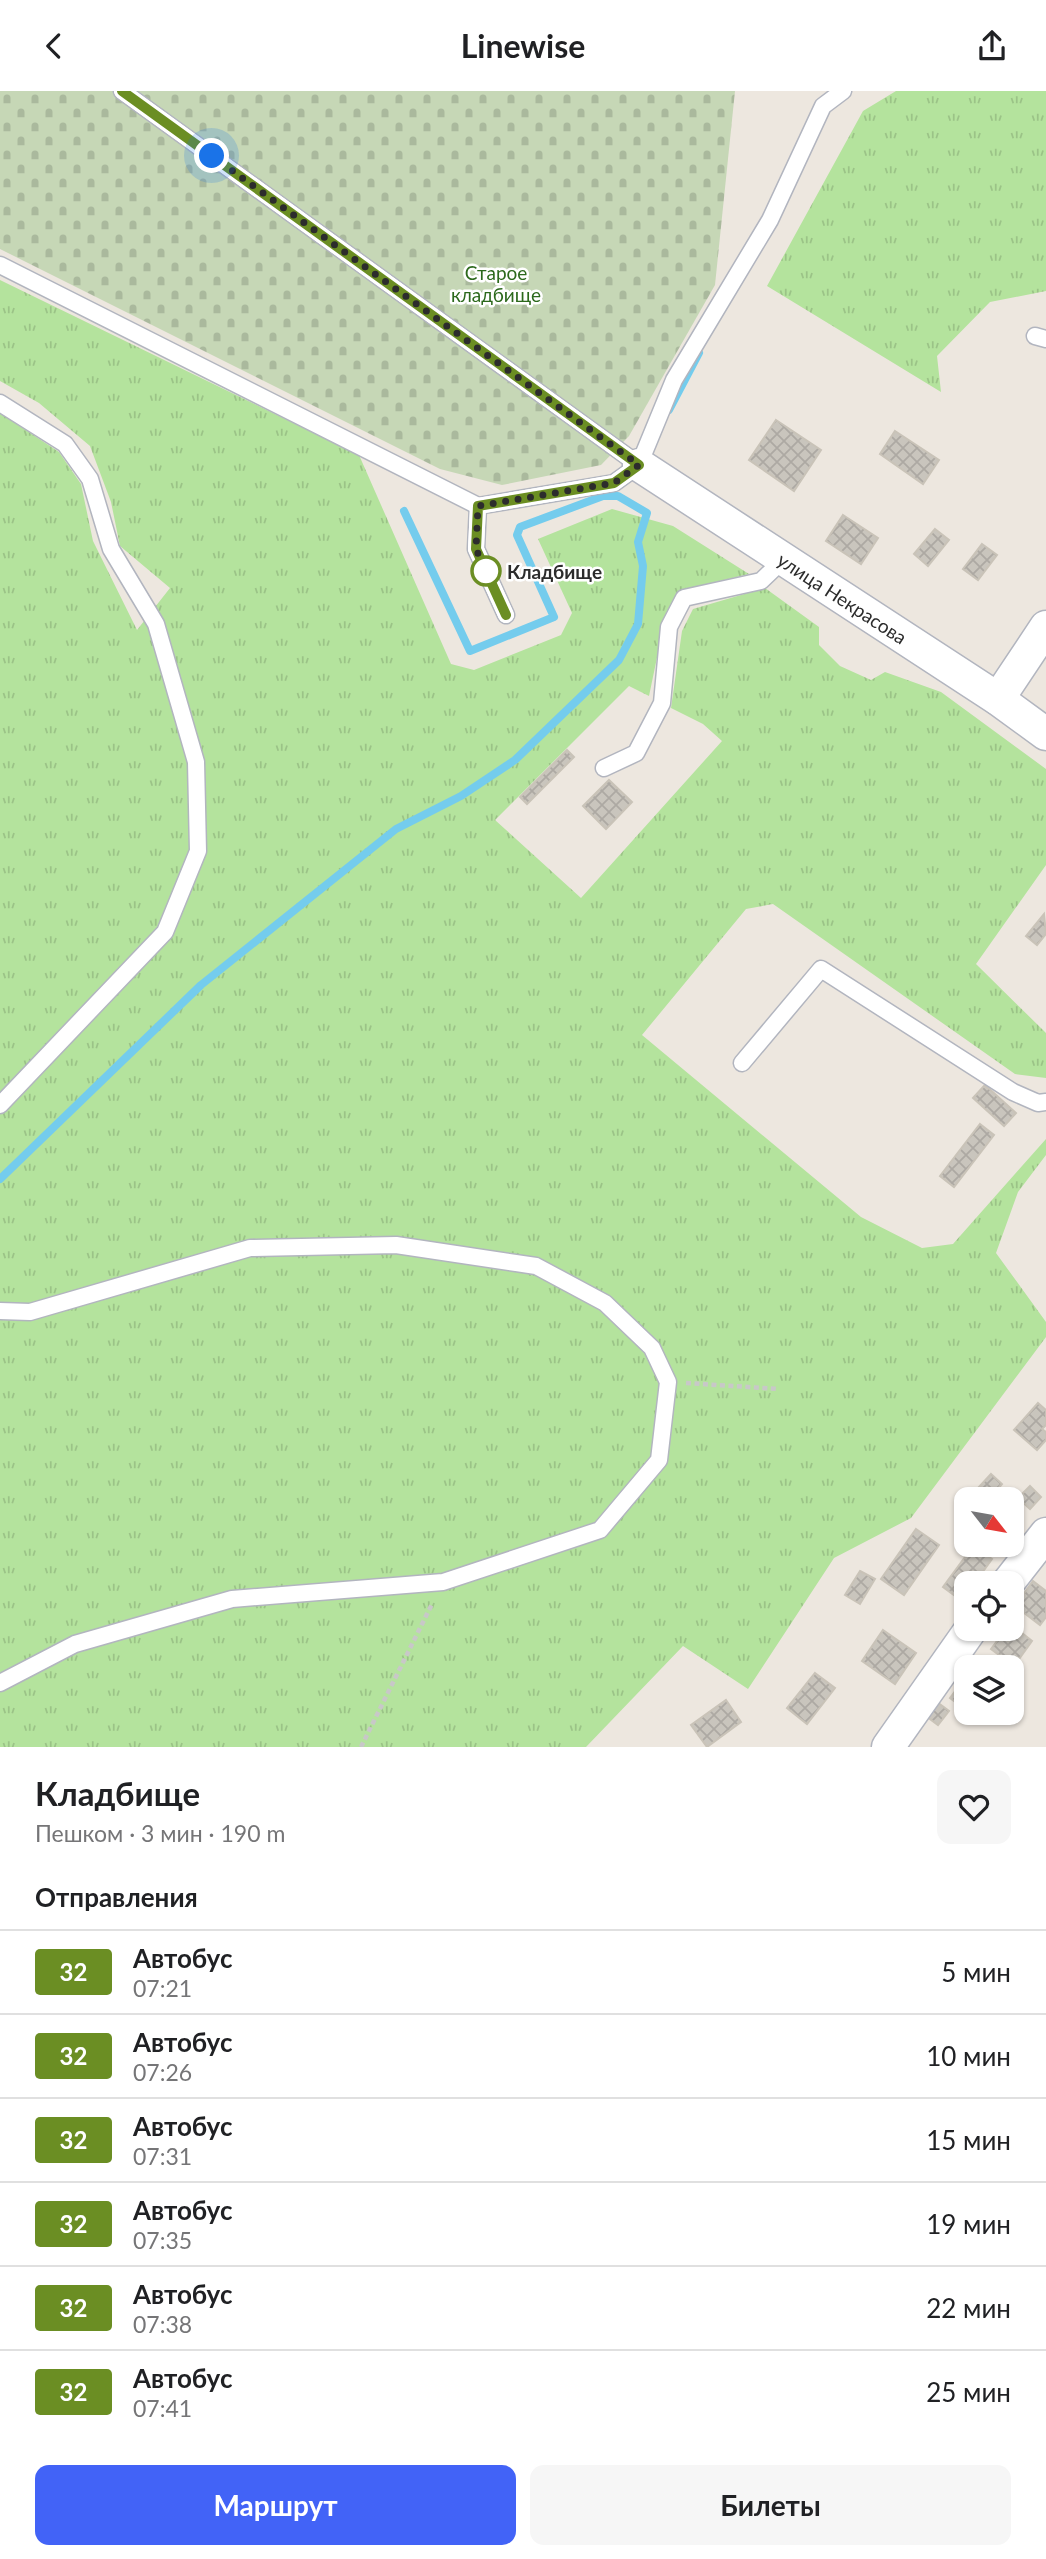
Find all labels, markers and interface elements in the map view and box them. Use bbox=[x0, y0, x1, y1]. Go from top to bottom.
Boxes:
text: Linewise bbox=[461, 26, 585, 65]
icon: back bbox=[35, 27, 73, 65]
icon: share bbox=[973, 27, 1011, 65]
your location bbox=[194, 138, 229, 173]
park label: Старое кладбище bbox=[451, 261, 541, 306]
street label: улица Некрасова bbox=[774, 547, 912, 648]
marker: Кладбище bbox=[471, 556, 501, 586]
place label: Кладбище bbox=[507, 560, 602, 583]
north arrow bbox=[954, 1487, 1024, 1557]
map controls bbox=[954, 1487, 1024, 1725]
button: locate bbox=[954, 1571, 1024, 1641]
button: layers bbox=[954, 1655, 1024, 1725]
button: heart bbox=[937, 1770, 1011, 1844]
text: Кладбище bbox=[35, 1773, 200, 1813]
text: Пешком · 3 мин · 190 m bbox=[35, 1819, 285, 1847]
text: Отправления bbox=[35, 1881, 198, 1913]
text: Автобус bbox=[133, 1942, 232, 1974]
text: 5 мин bbox=[941, 1956, 1011, 1988]
text: 32 bbox=[60, 1957, 87, 1986]
text: 07:21 bbox=[133, 1974, 192, 2002]
text: Автобус bbox=[133, 2026, 232, 2058]
text: 10 мин bbox=[926, 2040, 1011, 2072]
text: 32 bbox=[60, 2041, 87, 2070]
text: 07:26 bbox=[133, 2058, 192, 2086]
text: Автобус bbox=[133, 2110, 232, 2142]
text: 15 мин bbox=[926, 2124, 1011, 2156]
text: 32 bbox=[60, 2125, 87, 2154]
text: 07:31 bbox=[133, 2142, 192, 2170]
text: Автобус bbox=[133, 2194, 232, 2226]
text: 19 мин bbox=[926, 2208, 1011, 2240]
text: 32 bbox=[60, 2209, 87, 2238]
text: 07:35 bbox=[133, 2226, 192, 2254]
text: Автобус bbox=[133, 2278, 232, 2310]
text: 22 мин bbox=[926, 2292, 1011, 2324]
text: 32 bbox=[60, 2293, 87, 2322]
text: 07:38 bbox=[133, 2310, 192, 2338]
text: Автобус bbox=[133, 2362, 232, 2394]
text: 25 мин bbox=[926, 2376, 1011, 2408]
text: 32 bbox=[60, 2377, 87, 2406]
text: 07:41 bbox=[133, 2394, 192, 2422]
button: Маршрут bbox=[35, 2465, 516, 2545]
button: Билеты bbox=[530, 2465, 1011, 2545]

